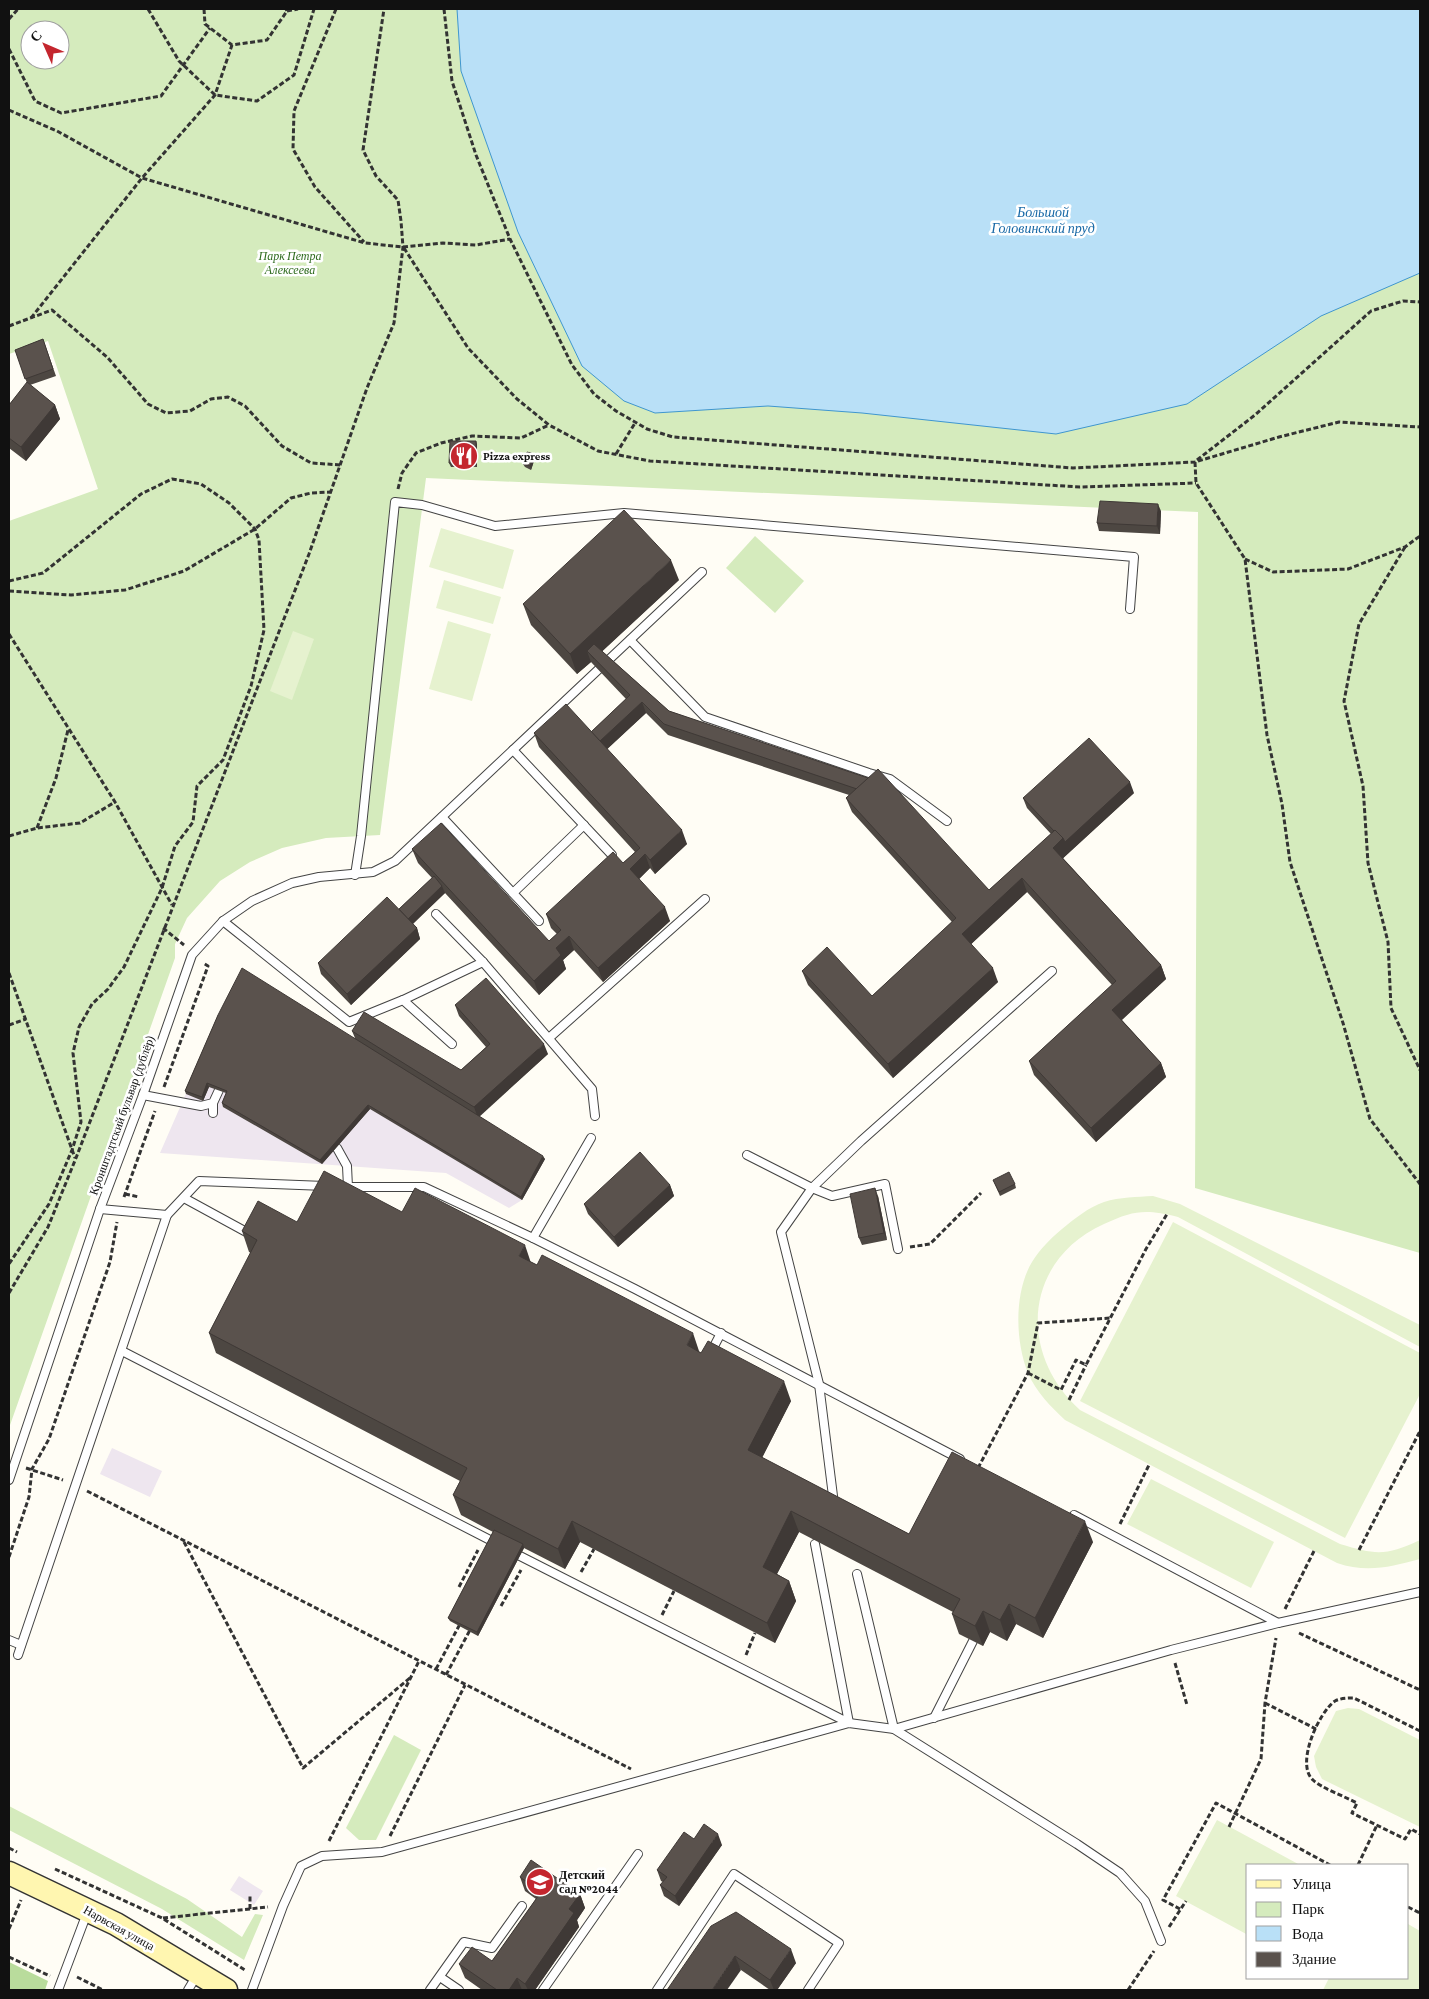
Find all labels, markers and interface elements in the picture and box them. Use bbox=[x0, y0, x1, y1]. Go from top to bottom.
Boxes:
north arrow bbox=[20, 20, 70, 70]
text: С bbox=[27, 27, 45, 45]
water label: Большой Головинский пруд bbox=[990, 204, 1095, 236]
park label: Парк Петра Алексеева bbox=[257, 249, 322, 277]
restaurant icon: Pizza express bbox=[449, 441, 479, 471]
place label: Pizza express bbox=[483, 449, 550, 463]
street label: Кронштадтский бульвар (дублёр) bbox=[86, 1033, 158, 1197]
legend bbox=[1246, 1864, 1409, 1979]
school or university icon: Детский сад №2044 bbox=[525, 1867, 555, 1897]
place label: Детский сад №2044 bbox=[559, 1868, 619, 1896]
text: Улица bbox=[1292, 1876, 1331, 1892]
text: Парк bbox=[1292, 1901, 1325, 1917]
street label: Нарвская улица bbox=[81, 1903, 158, 1954]
text: Вода bbox=[1292, 1926, 1324, 1942]
text: Здание bbox=[1292, 1951, 1336, 1967]

